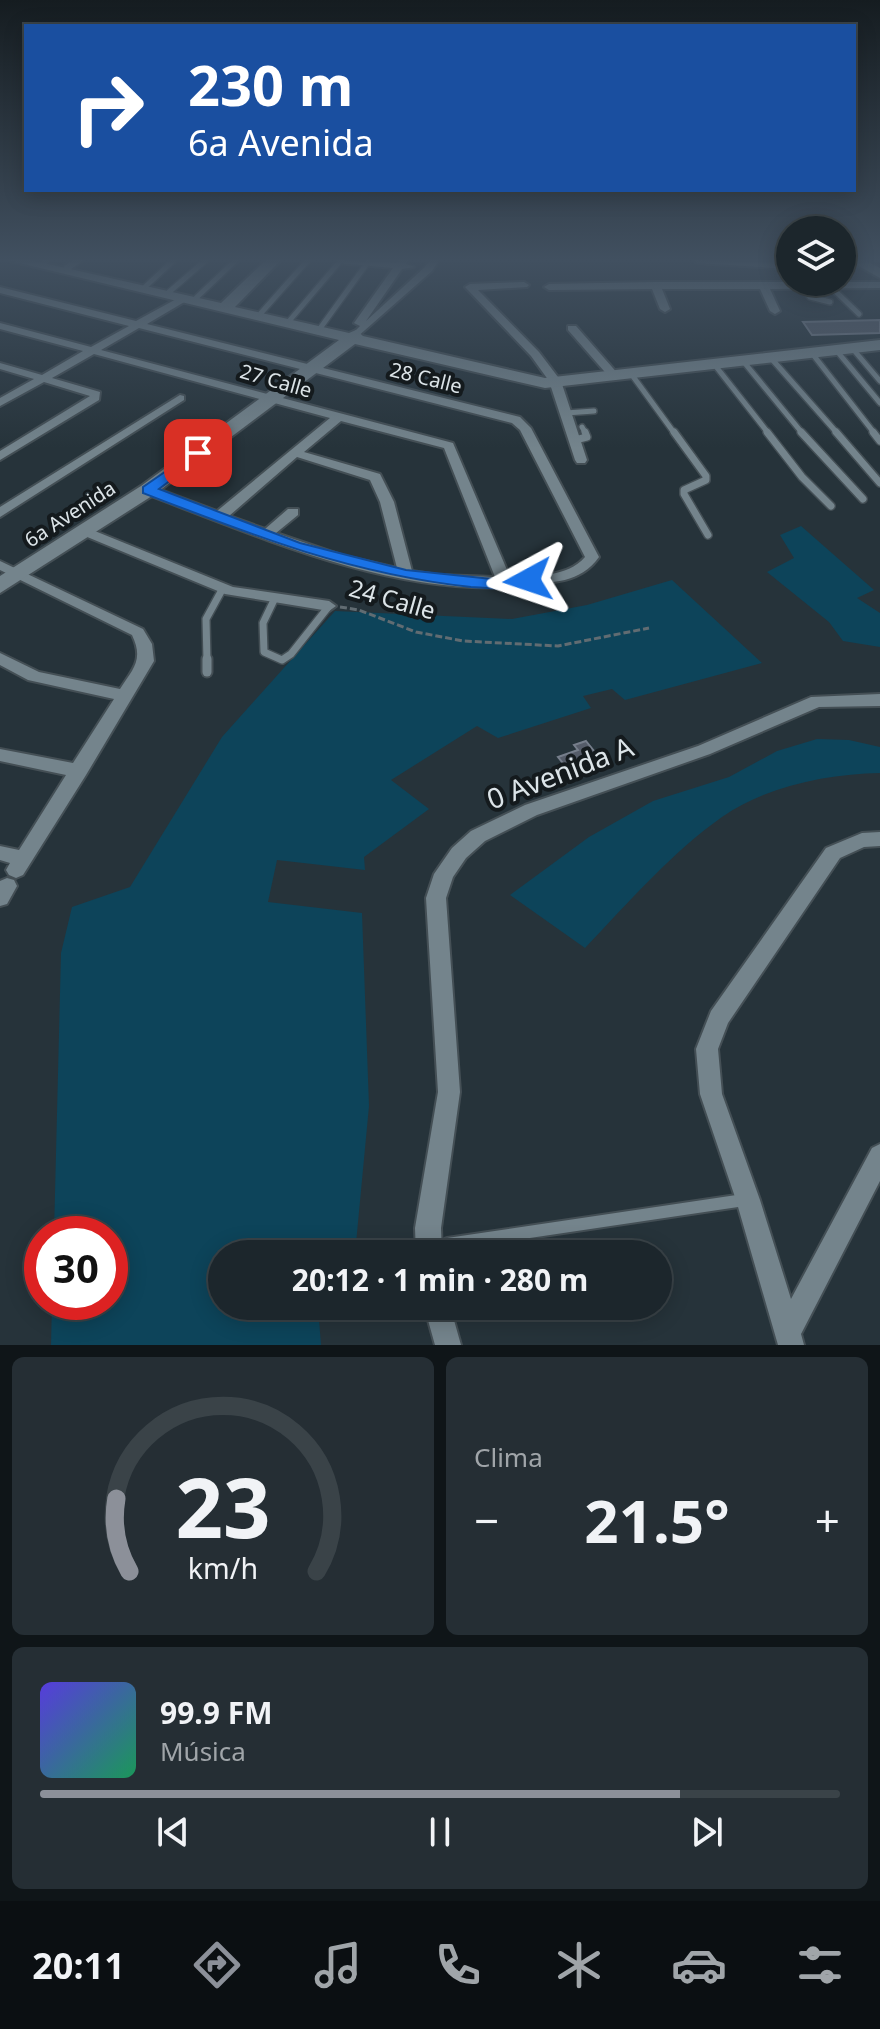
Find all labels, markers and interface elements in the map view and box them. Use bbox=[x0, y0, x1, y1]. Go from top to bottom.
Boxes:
text: 230 m bbox=[188, 46, 353, 122]
icon: right bbox=[56, 56, 160, 160]
text: 6a Avenida bbox=[188, 118, 374, 167]
map controls bbox=[776, 216, 856, 296]
button: layers bbox=[776, 216, 856, 296]
street label: 28 Calle bbox=[387, 356, 465, 400]
street label: 27 Calle bbox=[237, 357, 315, 404]
pin bbox=[164, 419, 232, 487]
icon: arrive bbox=[176, 431, 220, 475]
street label: 6a Avenida bbox=[19, 474, 120, 553]
position arrow bbox=[486, 538, 570, 622]
street label: 24 Calle bbox=[345, 571, 439, 627]
street label: 0 Avenida A bbox=[481, 727, 638, 817]
speed limit sign: 30 bbox=[24, 1216, 128, 1320]
text: 20:12 · 1 min · 280 m bbox=[292, 1259, 588, 1300]
text: Clima bbox=[474, 1439, 543, 1475]
text: 23 bbox=[175, 1449, 271, 1562]
text: 21.5° bbox=[584, 1479, 730, 1561]
text: − bbox=[474, 1490, 499, 1550]
text: + bbox=[815, 1490, 840, 1550]
text: km/h bbox=[188, 1548, 258, 1587]
text: 99.9 FM bbox=[160, 1692, 272, 1733]
text: Música bbox=[160, 1733, 246, 1769]
icon: previous bbox=[151, 1810, 195, 1854]
icon: pause bbox=[418, 1810, 462, 1854]
icon: next bbox=[685, 1810, 729, 1854]
icon: directions bbox=[189, 1937, 245, 1993]
icon: music bbox=[310, 1937, 366, 1993]
icon: phone bbox=[430, 1937, 486, 1993]
icon: climate bbox=[551, 1937, 607, 1993]
icon: car bbox=[671, 1937, 727, 1993]
icon: filters bbox=[792, 1937, 848, 1993]
text: 20:11 bbox=[32, 1941, 125, 1990]

